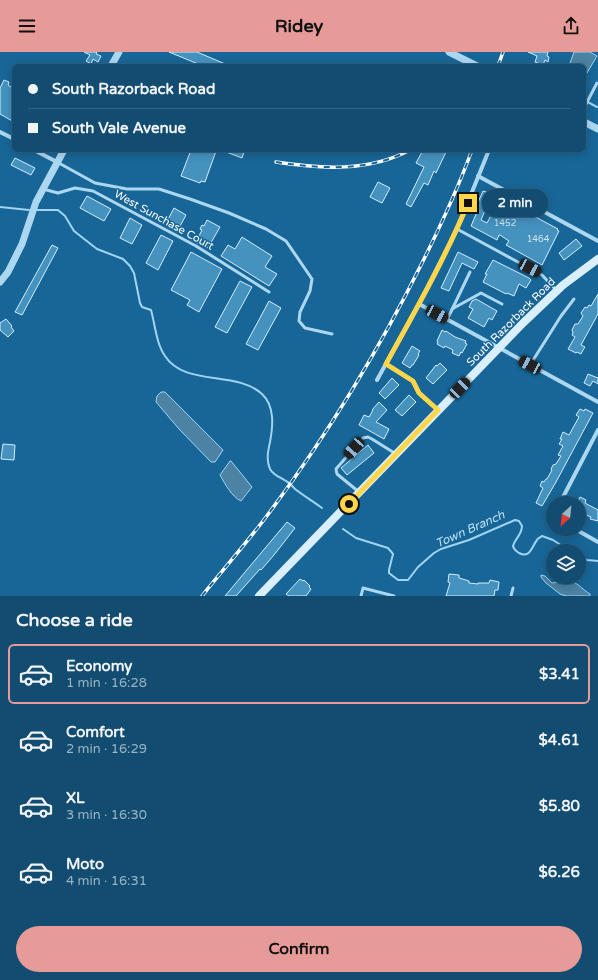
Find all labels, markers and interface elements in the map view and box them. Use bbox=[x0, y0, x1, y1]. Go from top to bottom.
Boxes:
icon: menu bbox=[16, 15, 38, 37]
text: Ridey bbox=[275, 15, 323, 37]
icon: share bbox=[560, 15, 582, 37]
text: South Razorback Road bbox=[52, 80, 215, 98]
text: South Vale Avenue bbox=[52, 119, 186, 137]
street label: West Sunchase Court bbox=[112, 187, 216, 253]
callout: 2 min bbox=[482, 189, 548, 217]
route end bbox=[459, 194, 477, 212]
text: 2 min bbox=[498, 195, 532, 211]
house number: 1452 bbox=[494, 218, 516, 229]
house number: 1464 bbox=[527, 234, 550, 245]
car bbox=[517, 257, 543, 279]
street label: South Razorback Road bbox=[464, 275, 558, 369]
car bbox=[424, 303, 450, 325]
car bbox=[517, 354, 543, 376]
car bbox=[447, 375, 473, 401]
car bbox=[342, 435, 366, 461]
route start bbox=[340, 495, 358, 513]
north arrow bbox=[546, 496, 586, 536]
map controls bbox=[546, 496, 586, 584]
water label: Town Branch bbox=[433, 507, 507, 551]
button: layers bbox=[546, 544, 586, 584]
text: Choose a ride bbox=[16, 609, 133, 631]
icon: car bbox=[18, 656, 54, 692]
text: Economy bbox=[66, 657, 132, 675]
text: $3.41 bbox=[539, 665, 580, 683]
text: 1 min · 16:28 bbox=[66, 675, 147, 691]
icon: car bbox=[18, 722, 54, 758]
text: Comfort bbox=[66, 723, 125, 741]
text: $4.61 bbox=[539, 731, 580, 749]
text: 2 min · 16:29 bbox=[66, 741, 147, 757]
icon: car bbox=[18, 788, 54, 824]
text: XL bbox=[66, 789, 85, 807]
text: $5.80 bbox=[539, 797, 580, 815]
text: 3 min · 16:30 bbox=[66, 807, 147, 823]
icon: car bbox=[18, 854, 54, 890]
text: Moto bbox=[66, 855, 104, 873]
text: $6.26 bbox=[539, 863, 580, 881]
text: 4 min · 16:31 bbox=[66, 873, 147, 889]
button: Confirm bbox=[16, 926, 582, 972]

